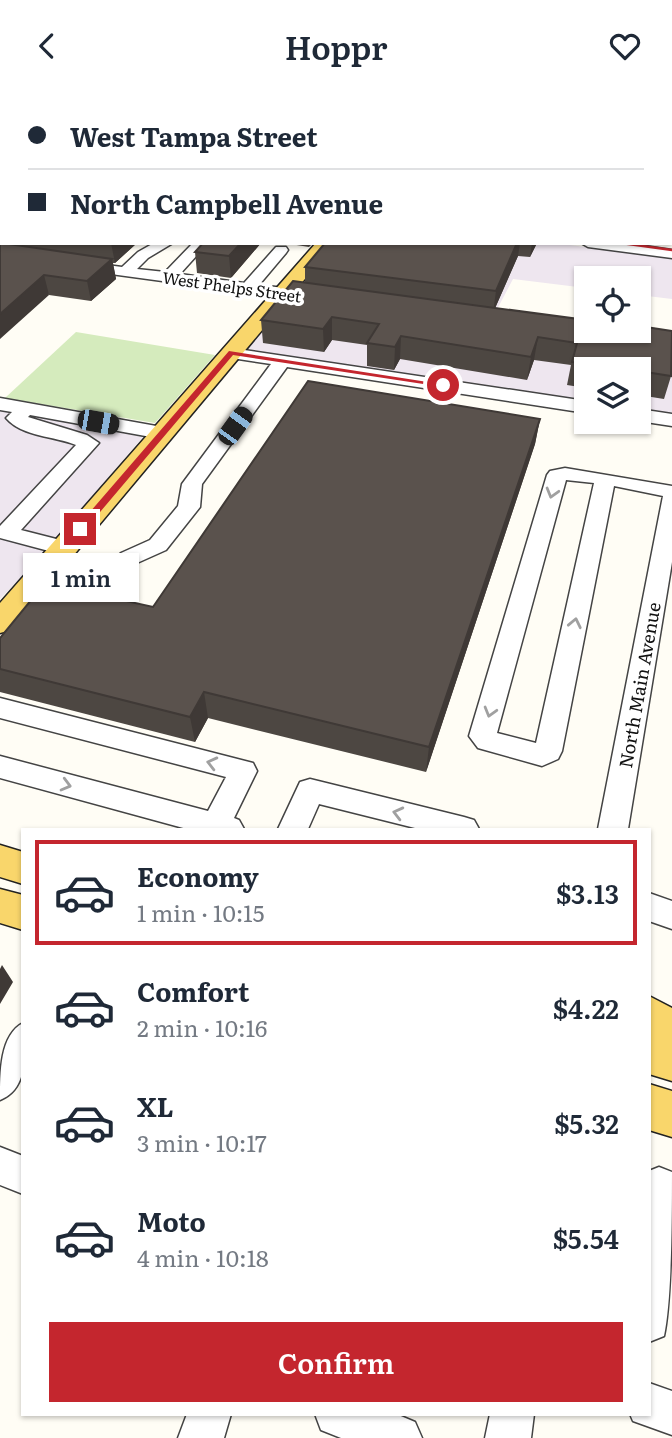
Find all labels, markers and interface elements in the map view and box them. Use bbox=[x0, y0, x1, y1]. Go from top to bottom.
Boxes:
text: Hoppr bbox=[285, 22, 387, 70]
icon: back bbox=[28, 27, 66, 65]
icon: heart bbox=[606, 27, 644, 65]
text: West Tampa Street bbox=[70, 116, 318, 155]
text: North Campbell Avenue bbox=[70, 183, 383, 222]
street label: West Phelps Street bbox=[161, 264, 304, 308]
map controls bbox=[574, 266, 651, 434]
button: locate bbox=[574, 266, 651, 343]
button: layers bbox=[574, 357, 651, 434]
route start bbox=[427, 369, 459, 401]
car bbox=[215, 403, 256, 449]
car bbox=[76, 408, 121, 436]
one-way arrow bbox=[545, 487, 560, 499]
route end bbox=[64, 513, 96, 545]
callout: 1 min bbox=[22, 553, 138, 603]
text: 1 min bbox=[51, 560, 111, 594]
street label: North Main Avenue bbox=[611, 600, 667, 770]
one-way arrow bbox=[567, 617, 582, 629]
one-way arrow bbox=[483, 706, 498, 718]
one-way arrow bbox=[207, 757, 219, 771]
one-way arrow bbox=[60, 777, 72, 792]
one-way arrow bbox=[392, 806, 404, 821]
text: Economy bbox=[137, 856, 259, 895]
icon: car bbox=[53, 861, 116, 924]
text: $3.13 bbox=[556, 873, 619, 912]
text: 1 min · 10:15 bbox=[137, 895, 264, 929]
text: Comfort bbox=[137, 971, 249, 1010]
icon: car bbox=[53, 976, 116, 1039]
text: $4.22 bbox=[553, 988, 619, 1027]
text: 2 min · 10:16 bbox=[137, 1010, 267, 1044]
text: XL bbox=[137, 1086, 174, 1125]
icon: car bbox=[53, 1091, 116, 1154]
text: $5.32 bbox=[554, 1103, 619, 1142]
text: 3 min · 10:17 bbox=[137, 1125, 267, 1159]
text: Moto bbox=[137, 1201, 206, 1240]
icon: car bbox=[53, 1206, 116, 1269]
text: $5.54 bbox=[553, 1218, 619, 1257]
text: 4 min · 10:18 bbox=[137, 1240, 269, 1274]
button: Confirm bbox=[49, 1322, 623, 1402]

